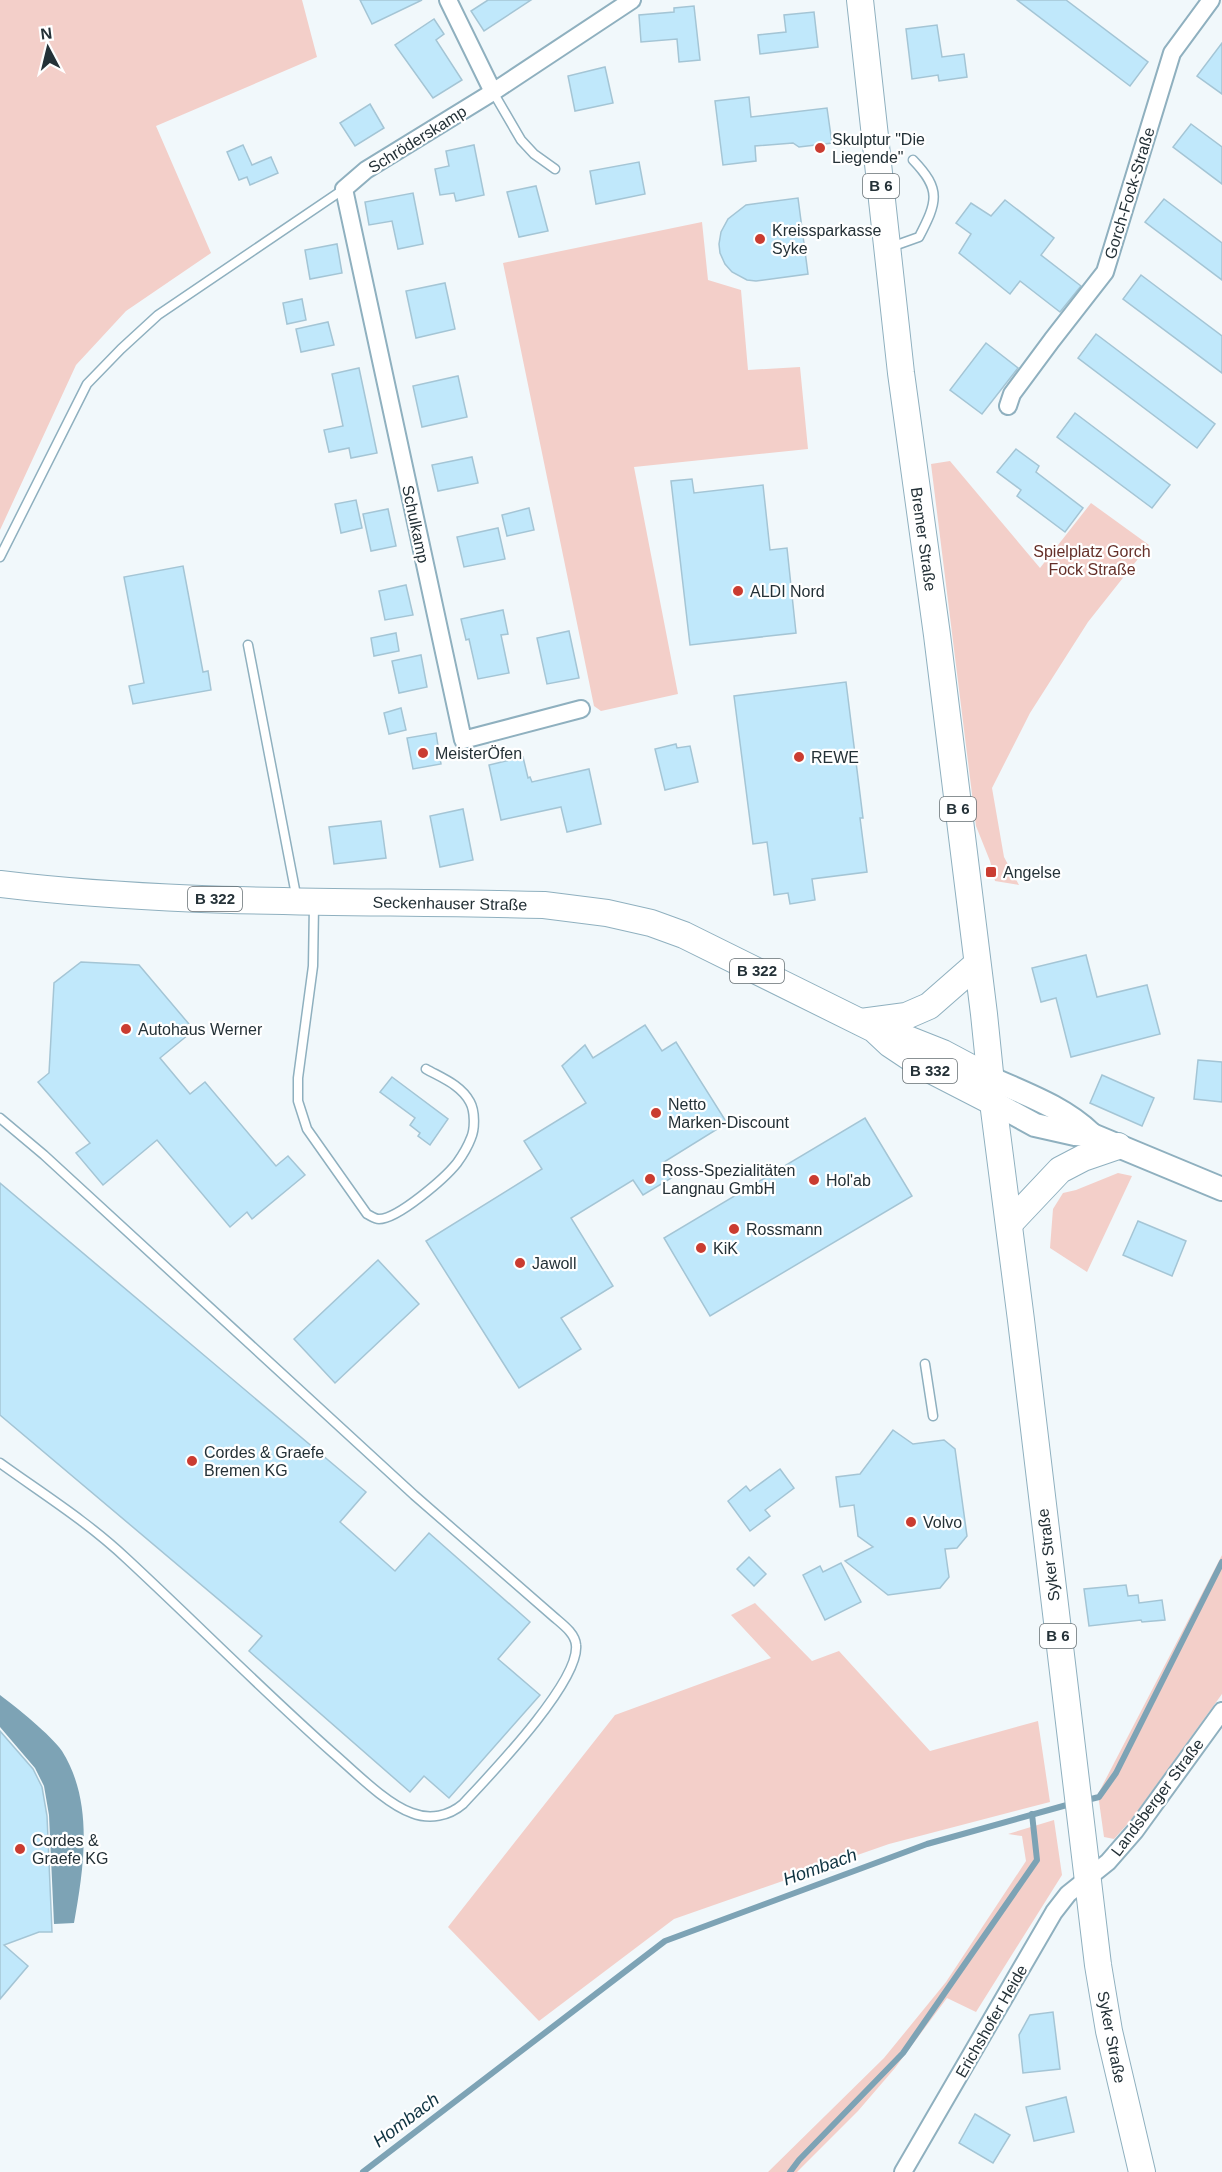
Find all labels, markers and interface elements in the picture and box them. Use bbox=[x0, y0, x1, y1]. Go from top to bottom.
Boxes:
north arrow bbox=[18, 18, 78, 78]
text: N bbox=[39, 24, 53, 43]
street label: Schröderskamp bbox=[365, 102, 469, 176]
street label: Gorch-Fock-Straße bbox=[1101, 125, 1158, 261]
place label: Skulptur "Die Liegende" bbox=[832, 131, 925, 166]
marker: Skulptur "Die Liegende" bbox=[813, 141, 827, 155]
road number: B 6 bbox=[863, 174, 899, 198]
place label: Kreissparkasse Syke bbox=[772, 222, 881, 257]
marker: Kreissparkasse Syke bbox=[753, 232, 767, 246]
street label: Schulkamp bbox=[399, 484, 432, 565]
street label: Bremer Straße bbox=[908, 486, 939, 592]
park label: Spielplatz Gorch Fock Straße bbox=[1033, 543, 1151, 578]
place label: ALDI Nord bbox=[750, 583, 825, 600]
marker: ALDI Nord bbox=[731, 584, 745, 598]
place label: MeisterÖfen bbox=[435, 745, 522, 762]
marker: MeisterÖfen bbox=[416, 746, 430, 760]
place label: REWE bbox=[811, 749, 859, 766]
marker: REWE bbox=[792, 750, 806, 764]
road number: B 6 bbox=[940, 797, 976, 821]
place label: Angelse bbox=[1003, 864, 1061, 881]
marker: Angelse bbox=[984, 865, 998, 879]
road number: B 322 bbox=[188, 887, 242, 911]
street label: Seckenhauser Straße bbox=[372, 894, 528, 913]
road number: B 322 bbox=[730, 959, 784, 983]
place label: Autohaus Werner bbox=[138, 1021, 263, 1038]
marker: Autohaus Werner bbox=[119, 1022, 133, 1036]
road number: B 332 bbox=[903, 1059, 957, 1083]
place label: Netto Marken-Discount bbox=[668, 1096, 789, 1131]
marker: Netto Marken-Discount bbox=[649, 1106, 663, 1120]
place label: Ross-Spezialitäten Langnau GmbH bbox=[662, 1162, 795, 1197]
marker: Ross-Spezialitäten Langnau GmbH bbox=[643, 1172, 657, 1186]
place label: Hol'ab bbox=[826, 1172, 871, 1189]
marker: Hol'ab bbox=[807, 1173, 821, 1187]
place label: Rossmann bbox=[746, 1221, 822, 1238]
marker: Rossmann bbox=[727, 1222, 741, 1236]
place label: KiK bbox=[713, 1240, 738, 1257]
marker: KiK bbox=[694, 1241, 708, 1255]
place label: Jawoll bbox=[532, 1255, 576, 1272]
marker: Jawoll bbox=[513, 1256, 527, 1270]
place label: Cordes & Graefe Bremen KG bbox=[204, 1444, 324, 1479]
marker: Cordes & Graefe Bremen KG bbox=[185, 1454, 199, 1468]
street label: Syker Straße bbox=[1034, 1507, 1063, 1602]
place label: Volvo bbox=[923, 1514, 962, 1531]
marker: Volvo bbox=[904, 1515, 918, 1529]
road number: B 6 bbox=[1040, 1624, 1076, 1648]
street label: Landsberger Straße bbox=[1108, 1735, 1207, 1859]
place label: Cordes & Graefe KG bbox=[32, 1832, 108, 1867]
marker: Cordes & Graefe KG bbox=[13, 1842, 27, 1856]
water label: Hombach bbox=[780, 1844, 860, 1890]
street label: Erichshofer Heide bbox=[952, 1962, 1031, 2081]
street label: Syker Straße bbox=[1094, 1990, 1129, 2085]
water label: Hombach bbox=[369, 2089, 443, 2151]

